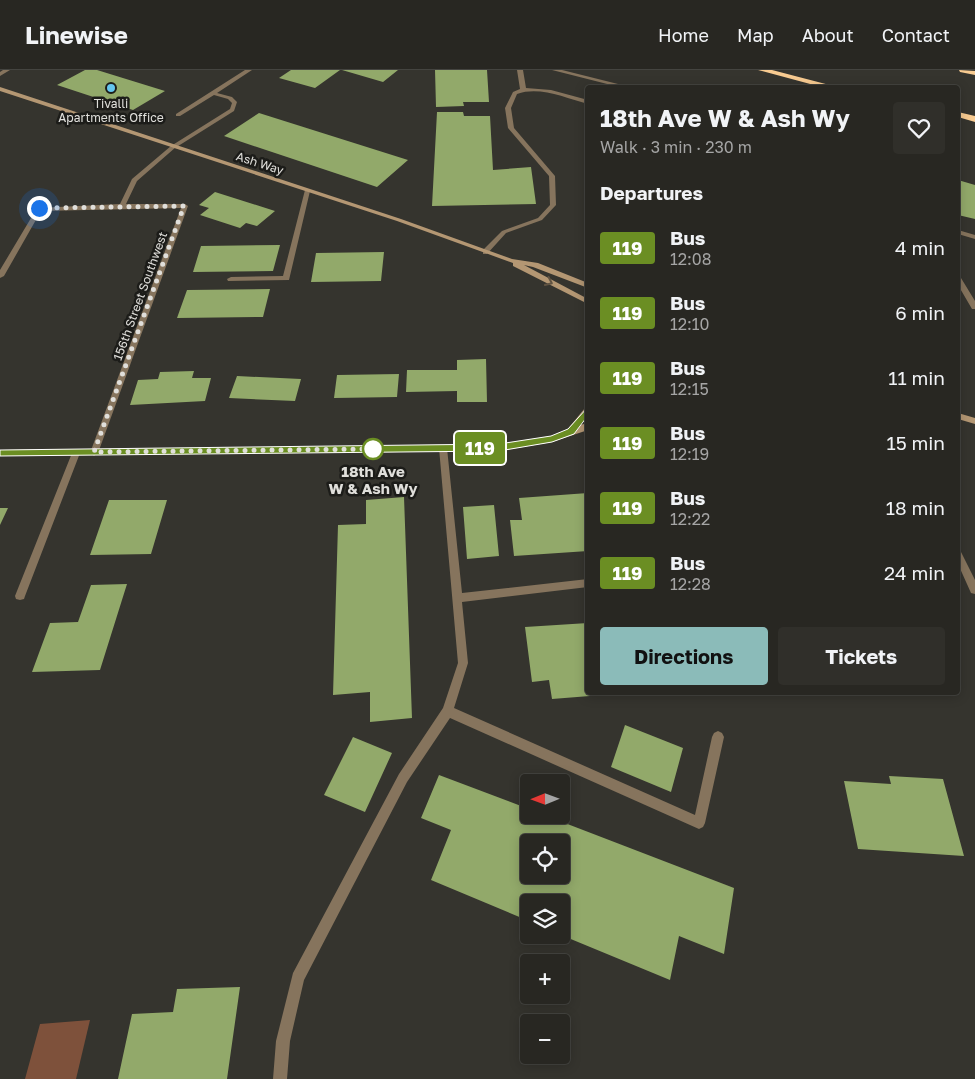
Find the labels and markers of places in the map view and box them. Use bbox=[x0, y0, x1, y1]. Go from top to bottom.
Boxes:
marker: Tivalli Apartments Office bbox=[105, 82, 117, 94]
place label: Tivalli Apartments Office bbox=[58, 96, 164, 125]
marker: 18th Ave W & Ash Wy bbox=[362, 438, 384, 460]
place label: 18th Ave W & Ash Wy bbox=[329, 462, 417, 497]

